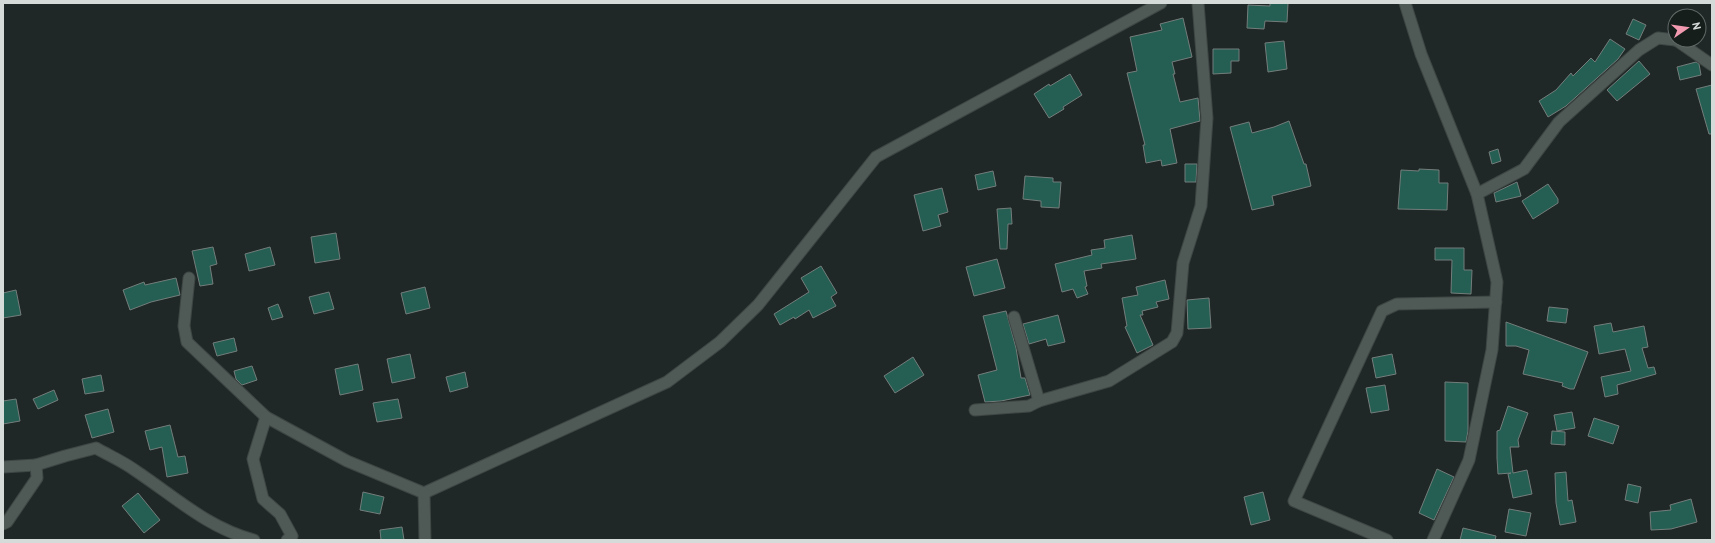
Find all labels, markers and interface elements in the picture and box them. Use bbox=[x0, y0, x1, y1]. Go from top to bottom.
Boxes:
north arrow bbox=[1667, 8, 1707, 48]
text: N bbox=[1689, 21, 1704, 31]

